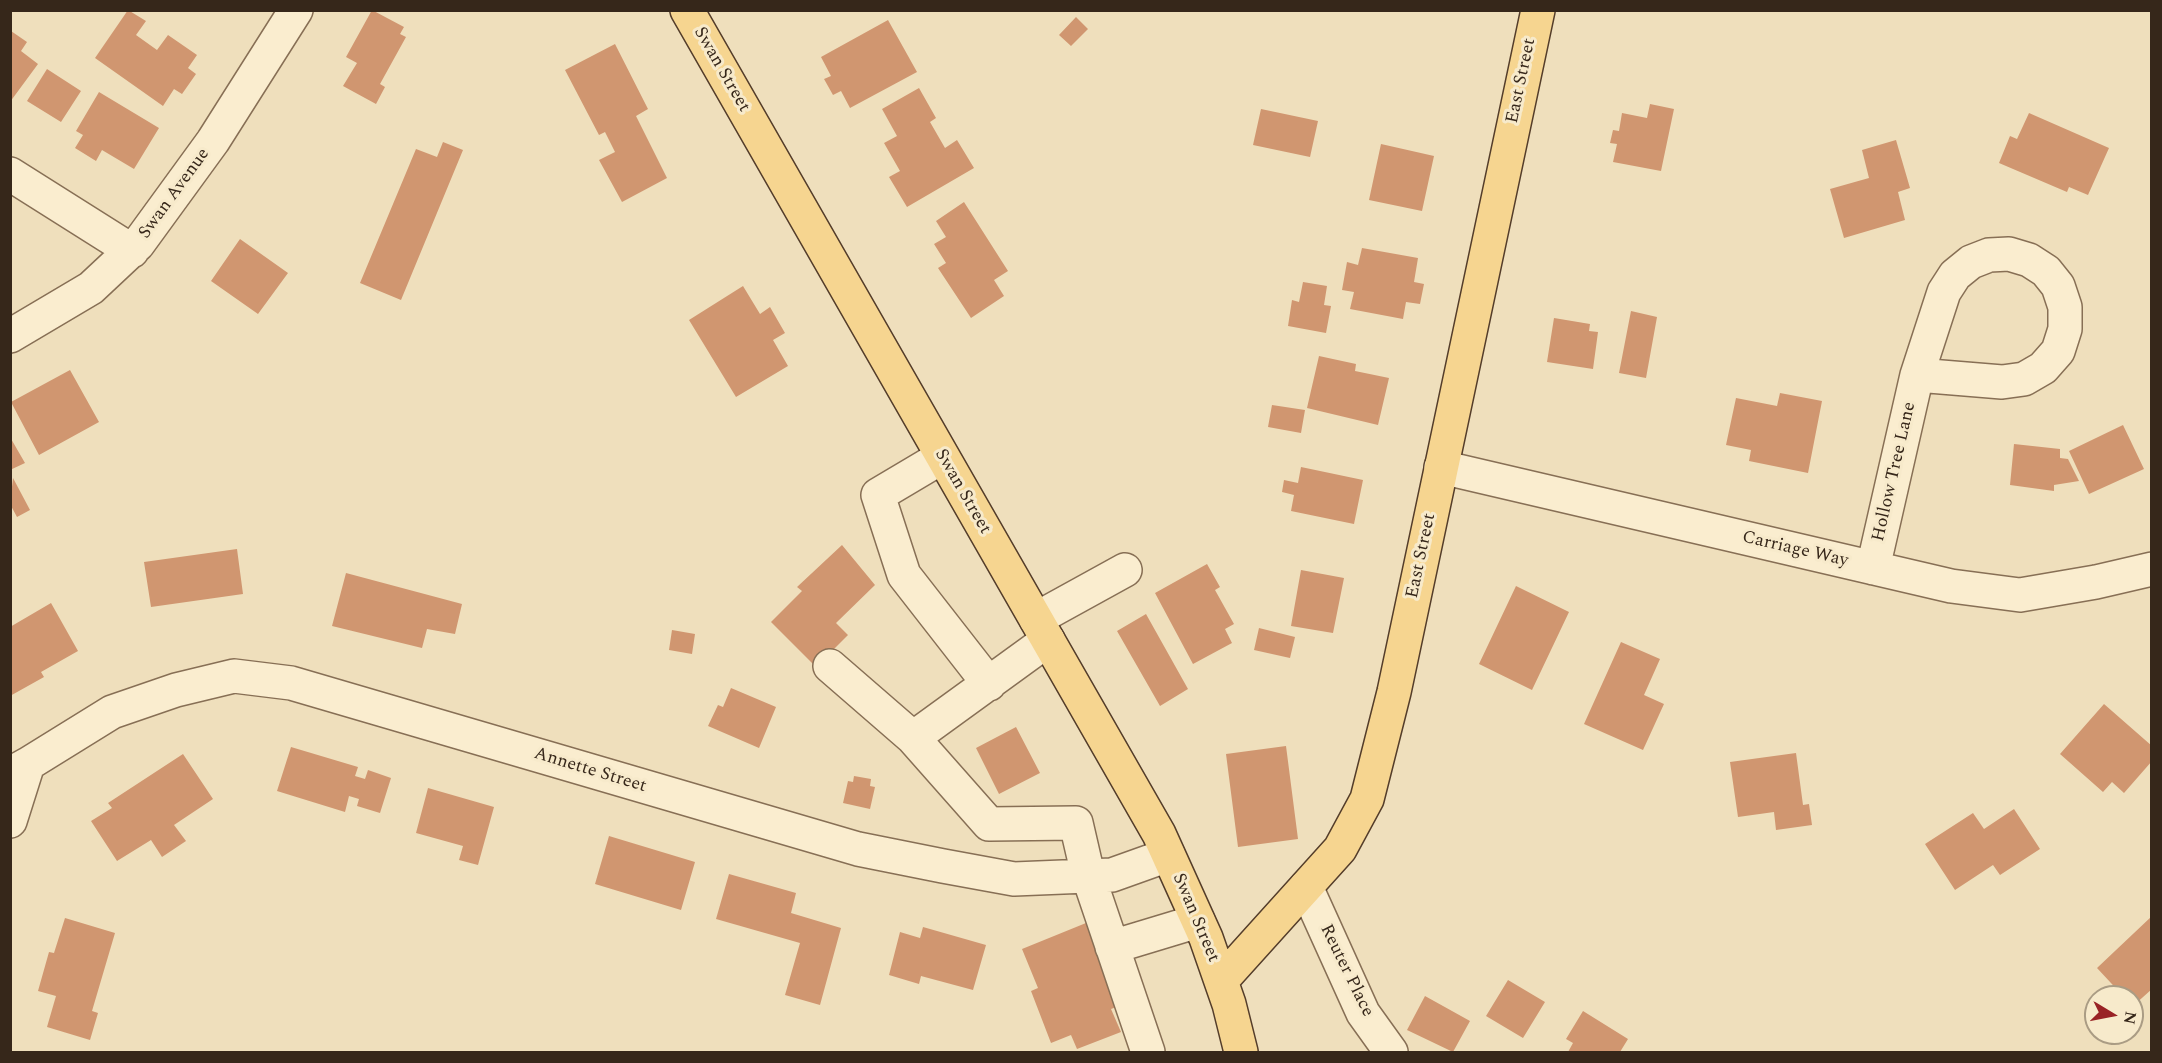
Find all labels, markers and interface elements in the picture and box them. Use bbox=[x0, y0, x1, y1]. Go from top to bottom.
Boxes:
street label: Swan Street bbox=[688, 24, 754, 116]
street label: East Street bbox=[1502, 37, 1542, 125]
street label: Swan Avenue bbox=[135, 145, 215, 243]
street label: Hollow Tree Lane bbox=[1868, 400, 1922, 544]
street label: Swan Street bbox=[929, 446, 995, 538]
street label: East Street bbox=[1402, 512, 1442, 600]
street label: Carriage Way bbox=[1740, 527, 1850, 573]
street label: Annette Street bbox=[531, 744, 649, 798]
street label: Swan Street bbox=[1167, 870, 1223, 966]
street label: Reuter Place bbox=[1314, 921, 1378, 1021]
north arrow bbox=[2084, 985, 2144, 1045]
text: N bbox=[2117, 1009, 2143, 1026]

